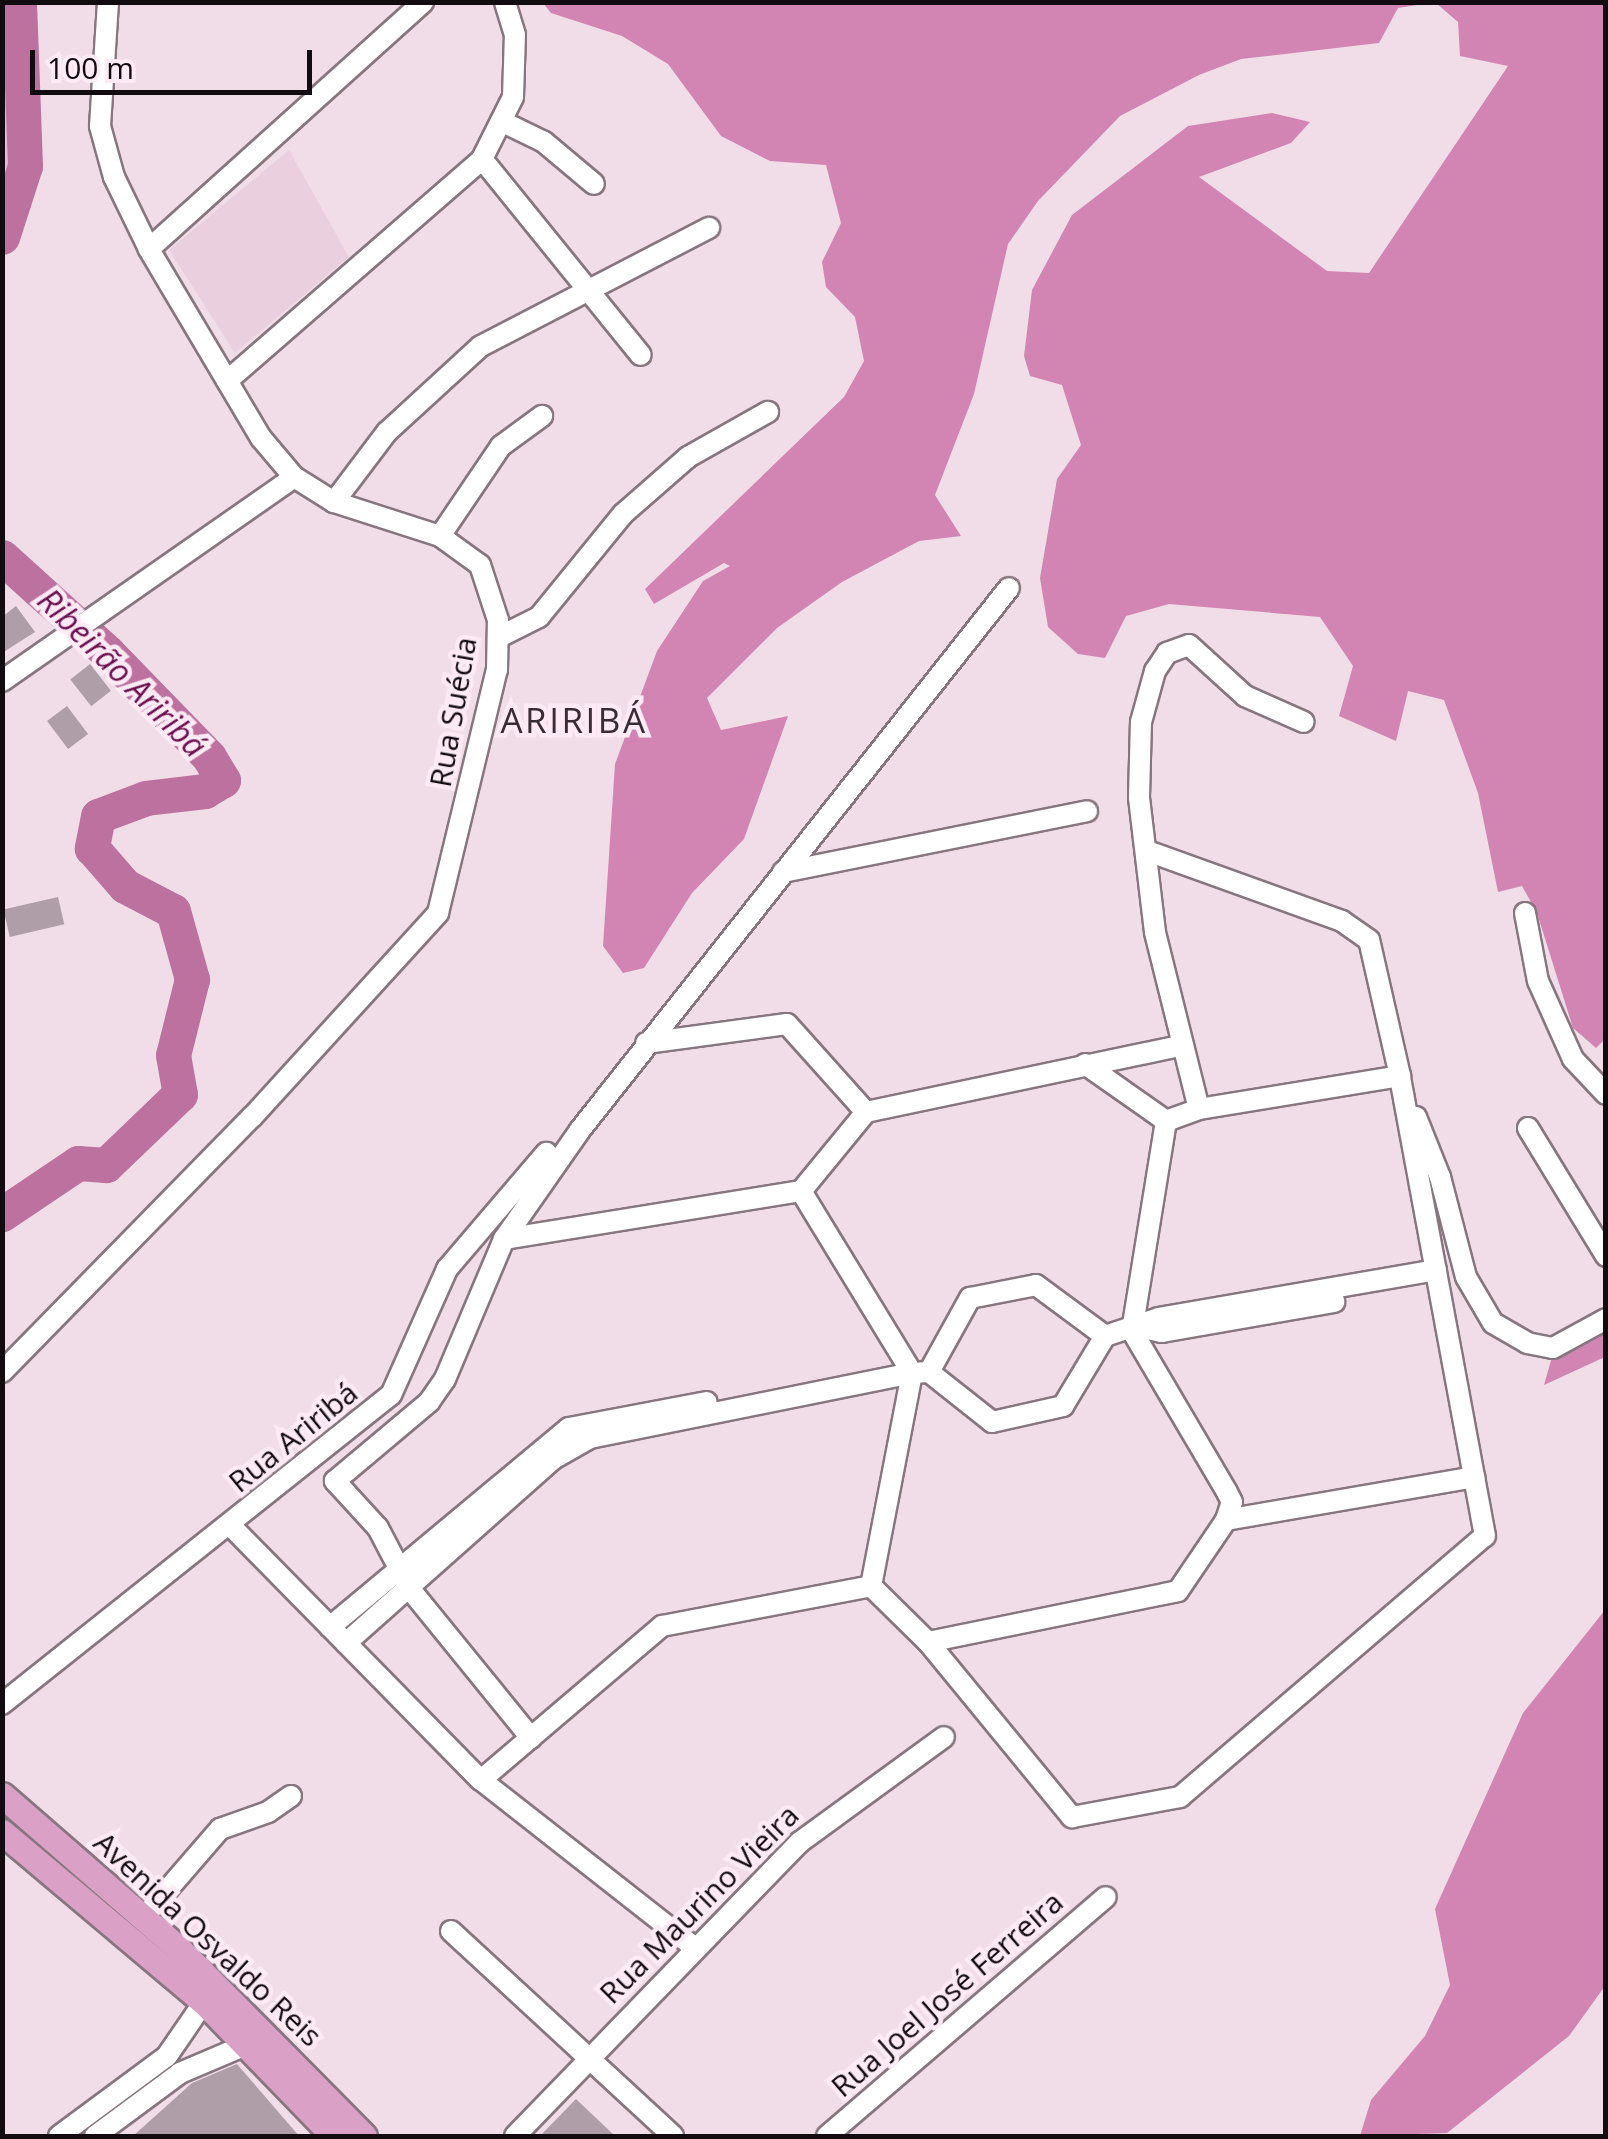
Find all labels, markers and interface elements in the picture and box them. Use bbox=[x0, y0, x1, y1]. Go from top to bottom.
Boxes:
scale bar bbox=[35, 30, 318, 92]
text: 100 m bbox=[47, 47, 134, 88]
water label: Ribeirão Ariribá bbox=[30, 581, 214, 765]
street label: Rua Suécia bbox=[422, 634, 484, 790]
district label: ARIRIBÁ bbox=[500, 699, 648, 741]
street label: Rua Ariribá bbox=[221, 1374, 365, 1500]
street label: Rua Maurino Vieira bbox=[592, 1797, 806, 2011]
street label: Avenida Osvaldo Reis bbox=[87, 1824, 329, 2054]
street label: Rua Joel José Ferreira bbox=[824, 1884, 1070, 2104]

